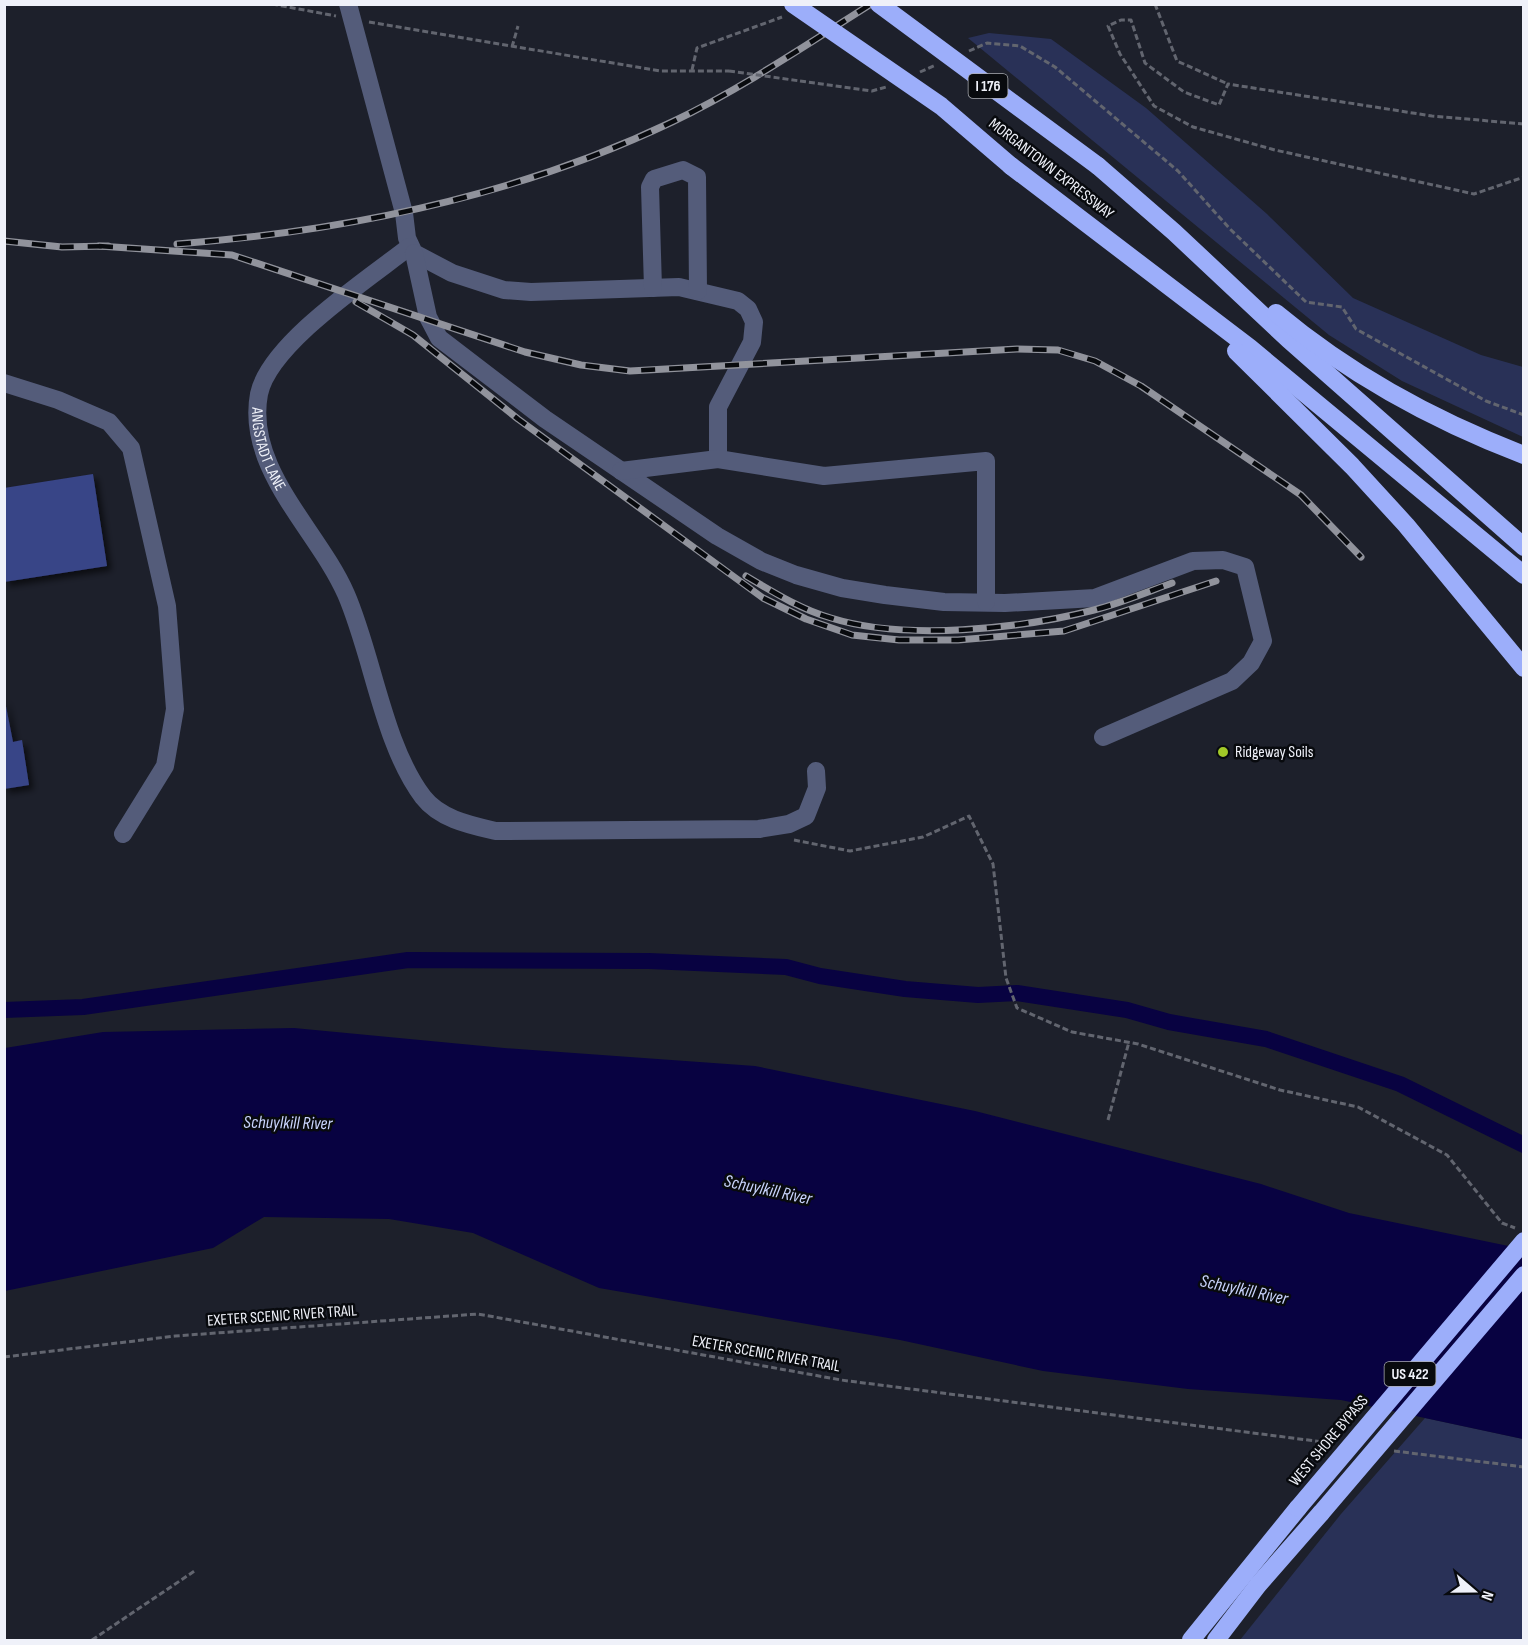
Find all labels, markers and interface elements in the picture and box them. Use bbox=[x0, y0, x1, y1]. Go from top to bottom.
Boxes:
road number: I 176 bbox=[968, 74, 1008, 98]
street label: MORGANTOWN EXPRESSWAY bbox=[985, 114, 1117, 224]
street label: ANGSTADT LANE bbox=[248, 406, 290, 494]
place label: Ridgeway Soils bbox=[1235, 743, 1314, 762]
marker: Ridgeway Soils bbox=[1216, 745, 1230, 759]
water label: Schuylkill River bbox=[243, 1112, 334, 1134]
water label: Schuylkill River bbox=[722, 1170, 815, 1210]
water label: Schuylkill River bbox=[1198, 1270, 1291, 1310]
street label: EXETER SCENIC RIVER TRAIL bbox=[207, 1301, 358, 1331]
street label: EXETER SCENIC RIVER TRAIL bbox=[691, 1332, 842, 1376]
road number: US 422 bbox=[1384, 1362, 1436, 1386]
street label: WEST SHORE BYPASS bbox=[1286, 1392, 1373, 1490]
north arrow bbox=[1444, 1561, 1504, 1621]
text: N bbox=[1476, 1588, 1497, 1603]

